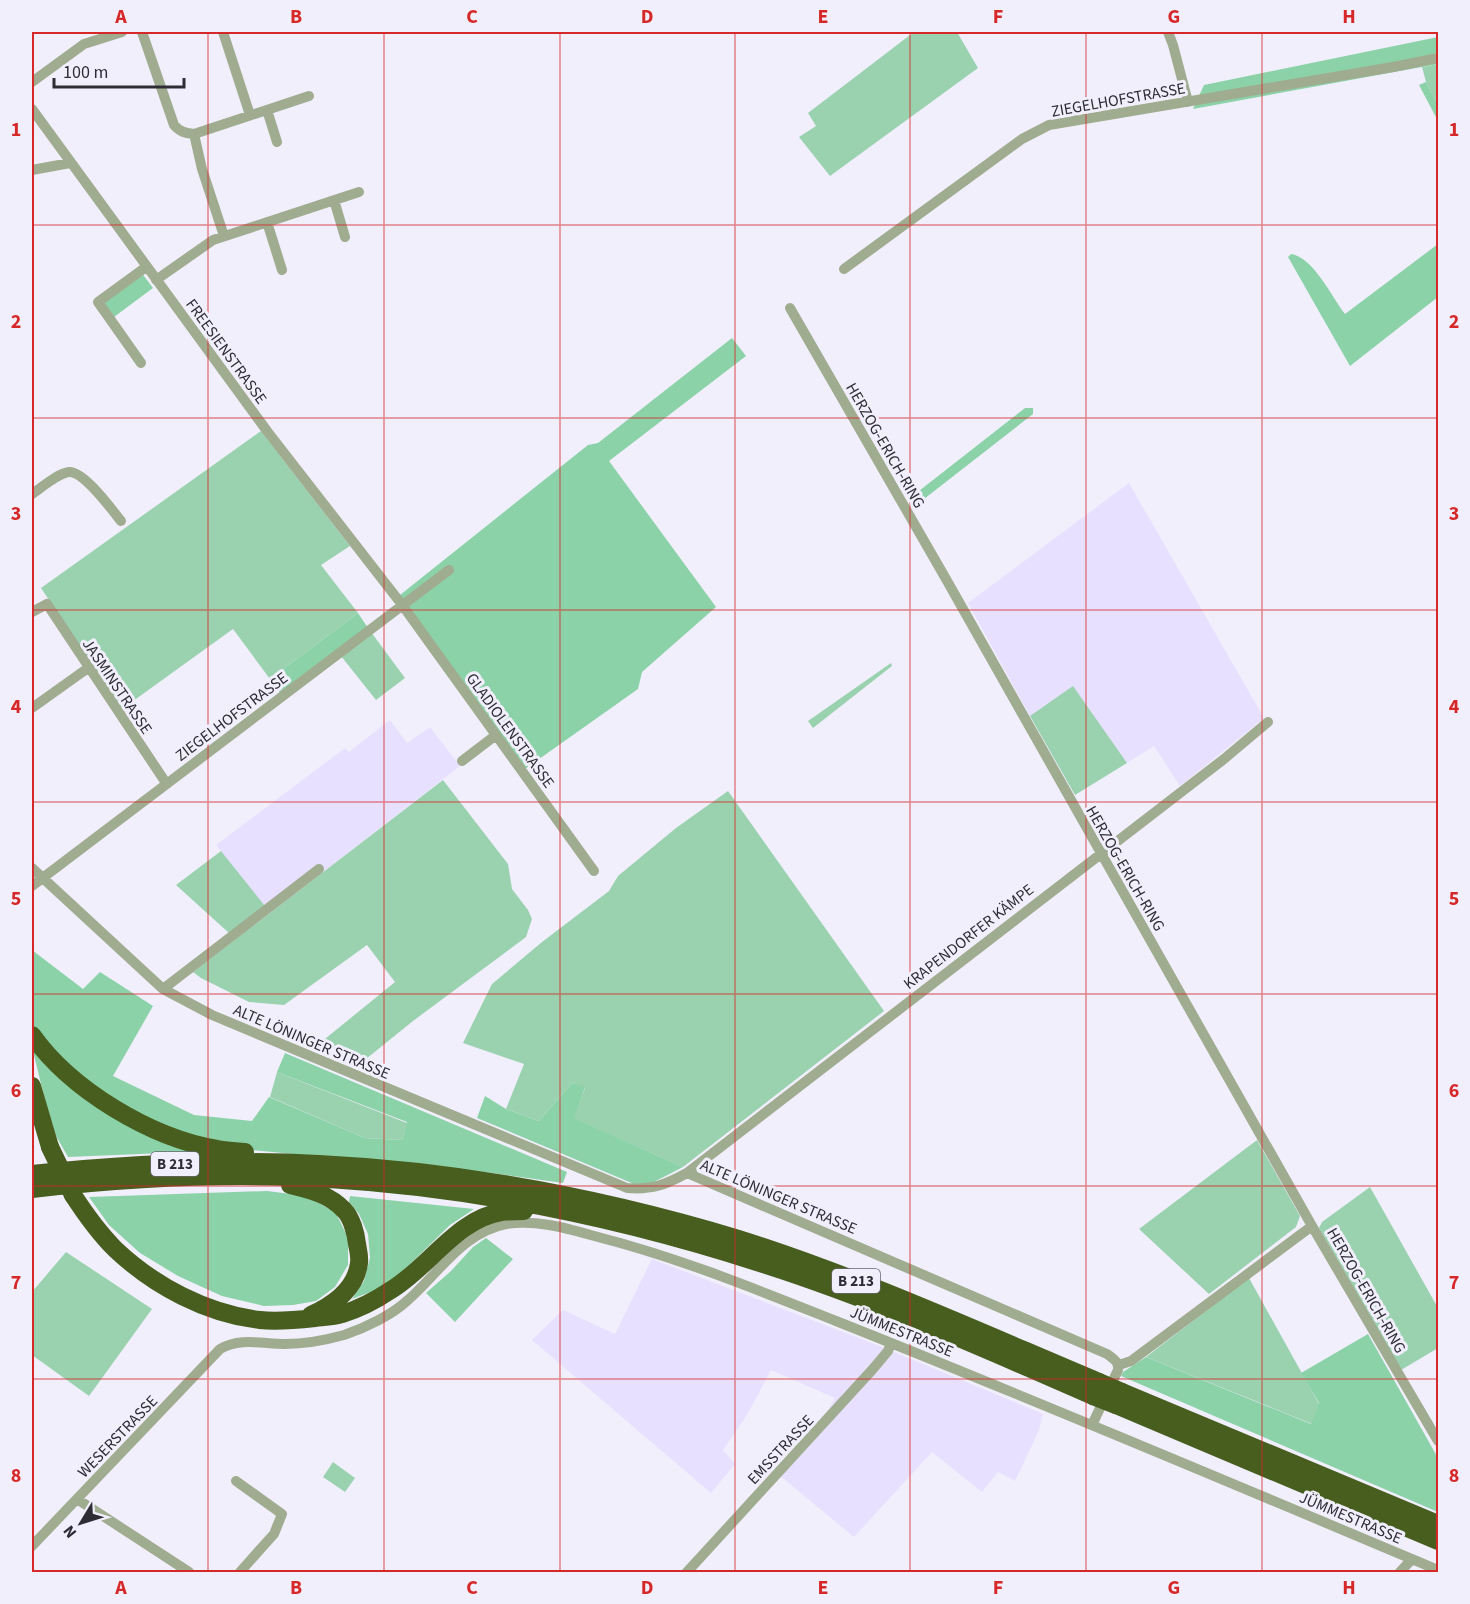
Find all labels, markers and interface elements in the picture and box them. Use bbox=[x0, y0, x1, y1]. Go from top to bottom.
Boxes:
text: A bbox=[114, 3, 127, 31]
text: B bbox=[290, 3, 302, 31]
text: C bbox=[466, 3, 478, 31]
text: D bbox=[641, 3, 653, 31]
text: E bbox=[818, 3, 828, 31]
text: F bbox=[993, 3, 1003, 31]
text: G bbox=[1168, 3, 1180, 31]
text: H bbox=[1342, 3, 1356, 31]
scale bar bbox=[54, 51, 184, 89]
text: 100 m bbox=[63, 60, 108, 85]
street label: ZIEGELHOFSTRASSE bbox=[1049, 77, 1187, 123]
text: 1 bbox=[11, 116, 21, 144]
text: 1 bbox=[1449, 116, 1459, 144]
street label: FREESIENSTRASSE bbox=[180, 294, 272, 409]
text: 2 bbox=[11, 308, 21, 336]
text: 2 bbox=[1449, 308, 1459, 336]
street label: HERZOG-ERICH-RING bbox=[840, 379, 930, 512]
text: 3 bbox=[11, 500, 21, 528]
text: 3 bbox=[1449, 500, 1459, 528]
street label: JASMINSTRASSE bbox=[77, 634, 157, 739]
street label: ZIEGELHOFSTRASSE bbox=[171, 667, 292, 766]
street label: GLADIOLENSTRASSE bbox=[461, 669, 559, 793]
text: 4 bbox=[11, 693, 22, 721]
text: 4 bbox=[1449, 693, 1460, 721]
street label: HERZOG-ERICH-RING bbox=[1080, 802, 1170, 935]
street label: KRAPENDORFER KÄMPE bbox=[899, 879, 1038, 995]
text: 5 bbox=[11, 885, 21, 913]
text: 5 bbox=[1449, 885, 1459, 913]
street label: ALTE LÖNINGER STRASSE bbox=[230, 999, 393, 1085]
text: 6 bbox=[11, 1077, 21, 1105]
text: 6 bbox=[1449, 1077, 1459, 1105]
road number: B 213 bbox=[151, 1152, 199, 1176]
street label: ALTE LÖNINGER STRASSE bbox=[697, 1154, 860, 1240]
street label: HERZOG-ERICH-RING bbox=[1321, 1224, 1411, 1357]
text: 7 bbox=[11, 1269, 21, 1297]
road number: B 213 bbox=[832, 1269, 880, 1293]
text: 7 bbox=[1449, 1269, 1459, 1297]
street label: JÜMMESTRASSE bbox=[847, 1301, 957, 1363]
street label: WESERSTRASSE bbox=[73, 1391, 163, 1483]
street label: EMSSTRASSE bbox=[743, 1410, 819, 1489]
text: 8 bbox=[11, 1462, 21, 1490]
text: 8 bbox=[1449, 1462, 1459, 1490]
street label: JÜMMESTRASSE bbox=[1296, 1486, 1405, 1549]
north arrow bbox=[51, 1493, 111, 1553]
text: N bbox=[58, 1521, 82, 1543]
text: A bbox=[114, 1574, 127, 1602]
text: B bbox=[290, 1574, 302, 1602]
text: C bbox=[466, 1574, 478, 1602]
text: D bbox=[641, 1574, 653, 1602]
text: E bbox=[818, 1574, 828, 1602]
text: F bbox=[993, 1574, 1003, 1602]
text: G bbox=[1168, 1574, 1180, 1602]
text: H bbox=[1342, 1574, 1356, 1602]

